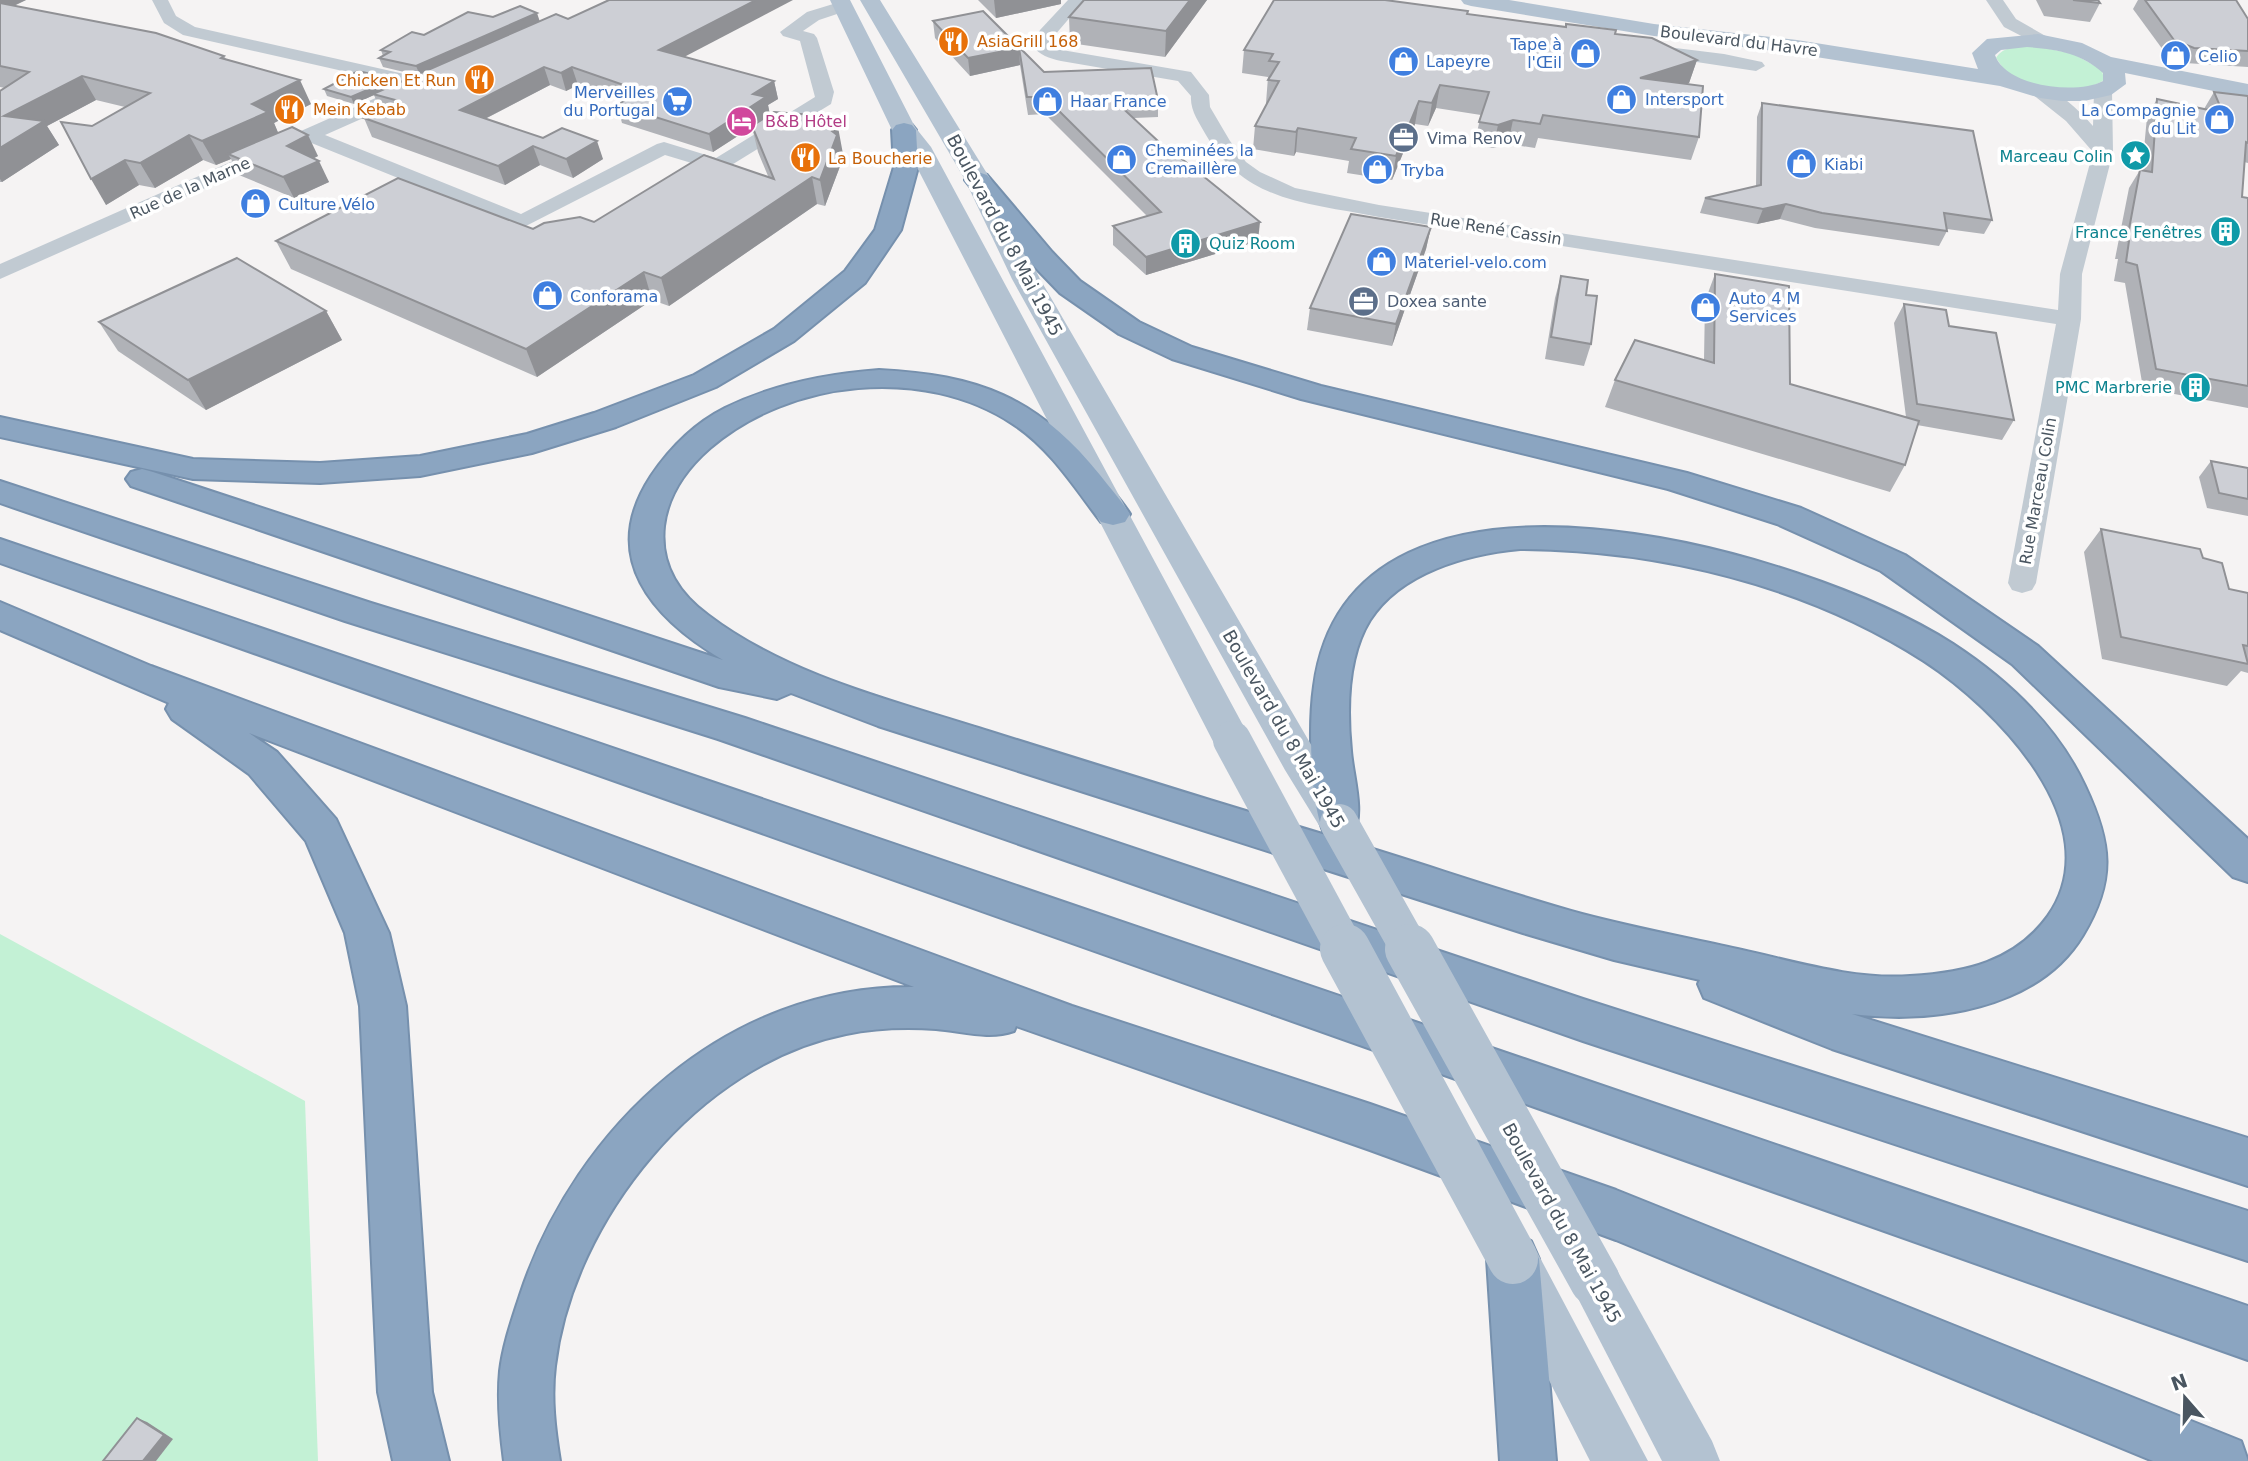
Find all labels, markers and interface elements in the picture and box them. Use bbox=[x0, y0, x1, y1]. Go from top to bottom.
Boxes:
street label: Boulevard du Havre bbox=[1659, 22, 1819, 60]
restaurant icon: AsiaGrill 168 bbox=[937, 24, 971, 58]
place label: AsiaGrill 168 bbox=[977, 32, 1078, 51]
place label: Tape à l'Œil bbox=[1509, 35, 1562, 72]
shop icon: Tape à l'Œil bbox=[1568, 36, 1602, 70]
shop icon: Celio bbox=[2158, 39, 2192, 73]
shop icon: Lapeyre bbox=[1386, 44, 1420, 78]
place label: Celio bbox=[2198, 47, 2238, 66]
place label: Lapeyre bbox=[1426, 52, 1490, 71]
restaurant icon: Chicken Et Run bbox=[462, 63, 496, 97]
place label: Chicken Et Run bbox=[336, 71, 456, 90]
shop icon: Intersport bbox=[1605, 82, 1639, 116]
place label: Merveilles du Portugal bbox=[563, 83, 655, 120]
supermarket icon: Merveilles du Portugal bbox=[661, 84, 695, 118]
shop icon: Haar France bbox=[1030, 84, 1064, 118]
place label: Intersport bbox=[1645, 90, 1724, 109]
restaurant icon: Mein Kebab bbox=[273, 92, 307, 126]
place label: Haar France bbox=[1070, 92, 1167, 111]
place label: Mein Kebab bbox=[313, 100, 406, 119]
place label: La Compagnie du Lit bbox=[2081, 101, 2196, 138]
shop icon: La Compagnie du Lit bbox=[2202, 102, 2236, 136]
hotel icon: B&B Hôtel bbox=[725, 104, 759, 138]
place label: B&B Hôtel bbox=[765, 112, 847, 131]
office icon: Vima Renov bbox=[1387, 121, 1421, 155]
place label: Vima Renov bbox=[1427, 129, 1522, 148]
street label: Boulevard du 8 Mai 1945 bbox=[943, 130, 1067, 340]
place icon: Marceau Colin bbox=[2119, 139, 2153, 173]
restaurant icon: La Boucherie bbox=[788, 141, 822, 175]
place label: Cheminées la Cremaillère bbox=[1145, 141, 1254, 178]
shop icon: Cheminées la Cremaillère bbox=[1105, 142, 1139, 176]
shop icon: Kiabi bbox=[1784, 147, 1818, 181]
place label: Marceau Colin bbox=[2000, 147, 2113, 166]
place label: La Boucherie bbox=[828, 149, 932, 168]
street label: Rue de la Marne bbox=[127, 153, 253, 223]
shop icon: Tryba bbox=[1361, 153, 1395, 187]
place label: Kiabi bbox=[1824, 155, 1863, 174]
place label: Tryba bbox=[1400, 161, 1444, 180]
shop icon: Culture Vélo bbox=[238, 187, 272, 221]
place label: Culture Vélo bbox=[278, 195, 375, 214]
street label: Rue René Cassin bbox=[1429, 209, 1563, 249]
building icon: France Fenêtres bbox=[2208, 215, 2242, 249]
place label: France Fenêtres bbox=[2075, 223, 2202, 242]
building icon: Quiz Room bbox=[1169, 226, 1203, 260]
place label: Quiz Room bbox=[1209, 234, 1295, 253]
shop icon: Materiel-velo.com bbox=[1364, 245, 1398, 279]
place label: Materiel-velo.com bbox=[1404, 253, 1547, 272]
shop icon: Conforama bbox=[530, 279, 564, 313]
office icon: Doxea sante bbox=[1347, 284, 1381, 318]
place label: Conforama bbox=[570, 287, 658, 306]
place label: Auto 4 M Services bbox=[1729, 289, 1800, 326]
shop icon: Auto 4 M Services bbox=[1689, 290, 1723, 324]
place label: Doxea sante bbox=[1387, 292, 1487, 311]
building icon: PMC Marbrerie bbox=[2178, 370, 2212, 404]
place label: PMC Marbrerie bbox=[2055, 378, 2172, 397]
street label: Rue Marceau Colin bbox=[2016, 416, 2060, 566]
street label: Boulevard du 8 Mai 1945 bbox=[1219, 626, 1349, 832]
street label: Boulevard du 8 Mai 1945 bbox=[1498, 1119, 1626, 1327]
north arrow bbox=[2150, 1363, 2220, 1433]
text: N bbox=[2168, 1369, 2190, 1395]

